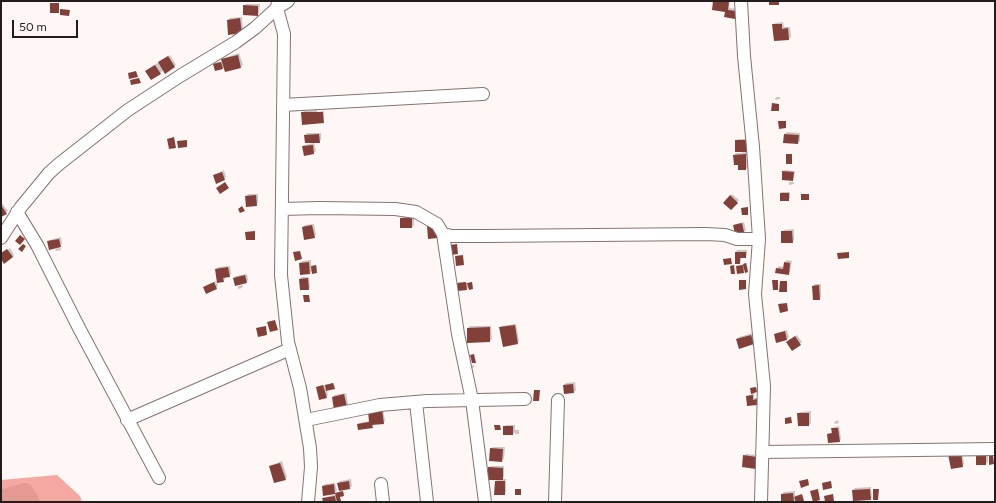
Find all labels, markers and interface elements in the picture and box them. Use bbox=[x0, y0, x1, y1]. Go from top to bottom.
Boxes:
scale bar bbox=[14, 12, 80, 38]
text: 50 m bbox=[19, 20, 47, 34]

